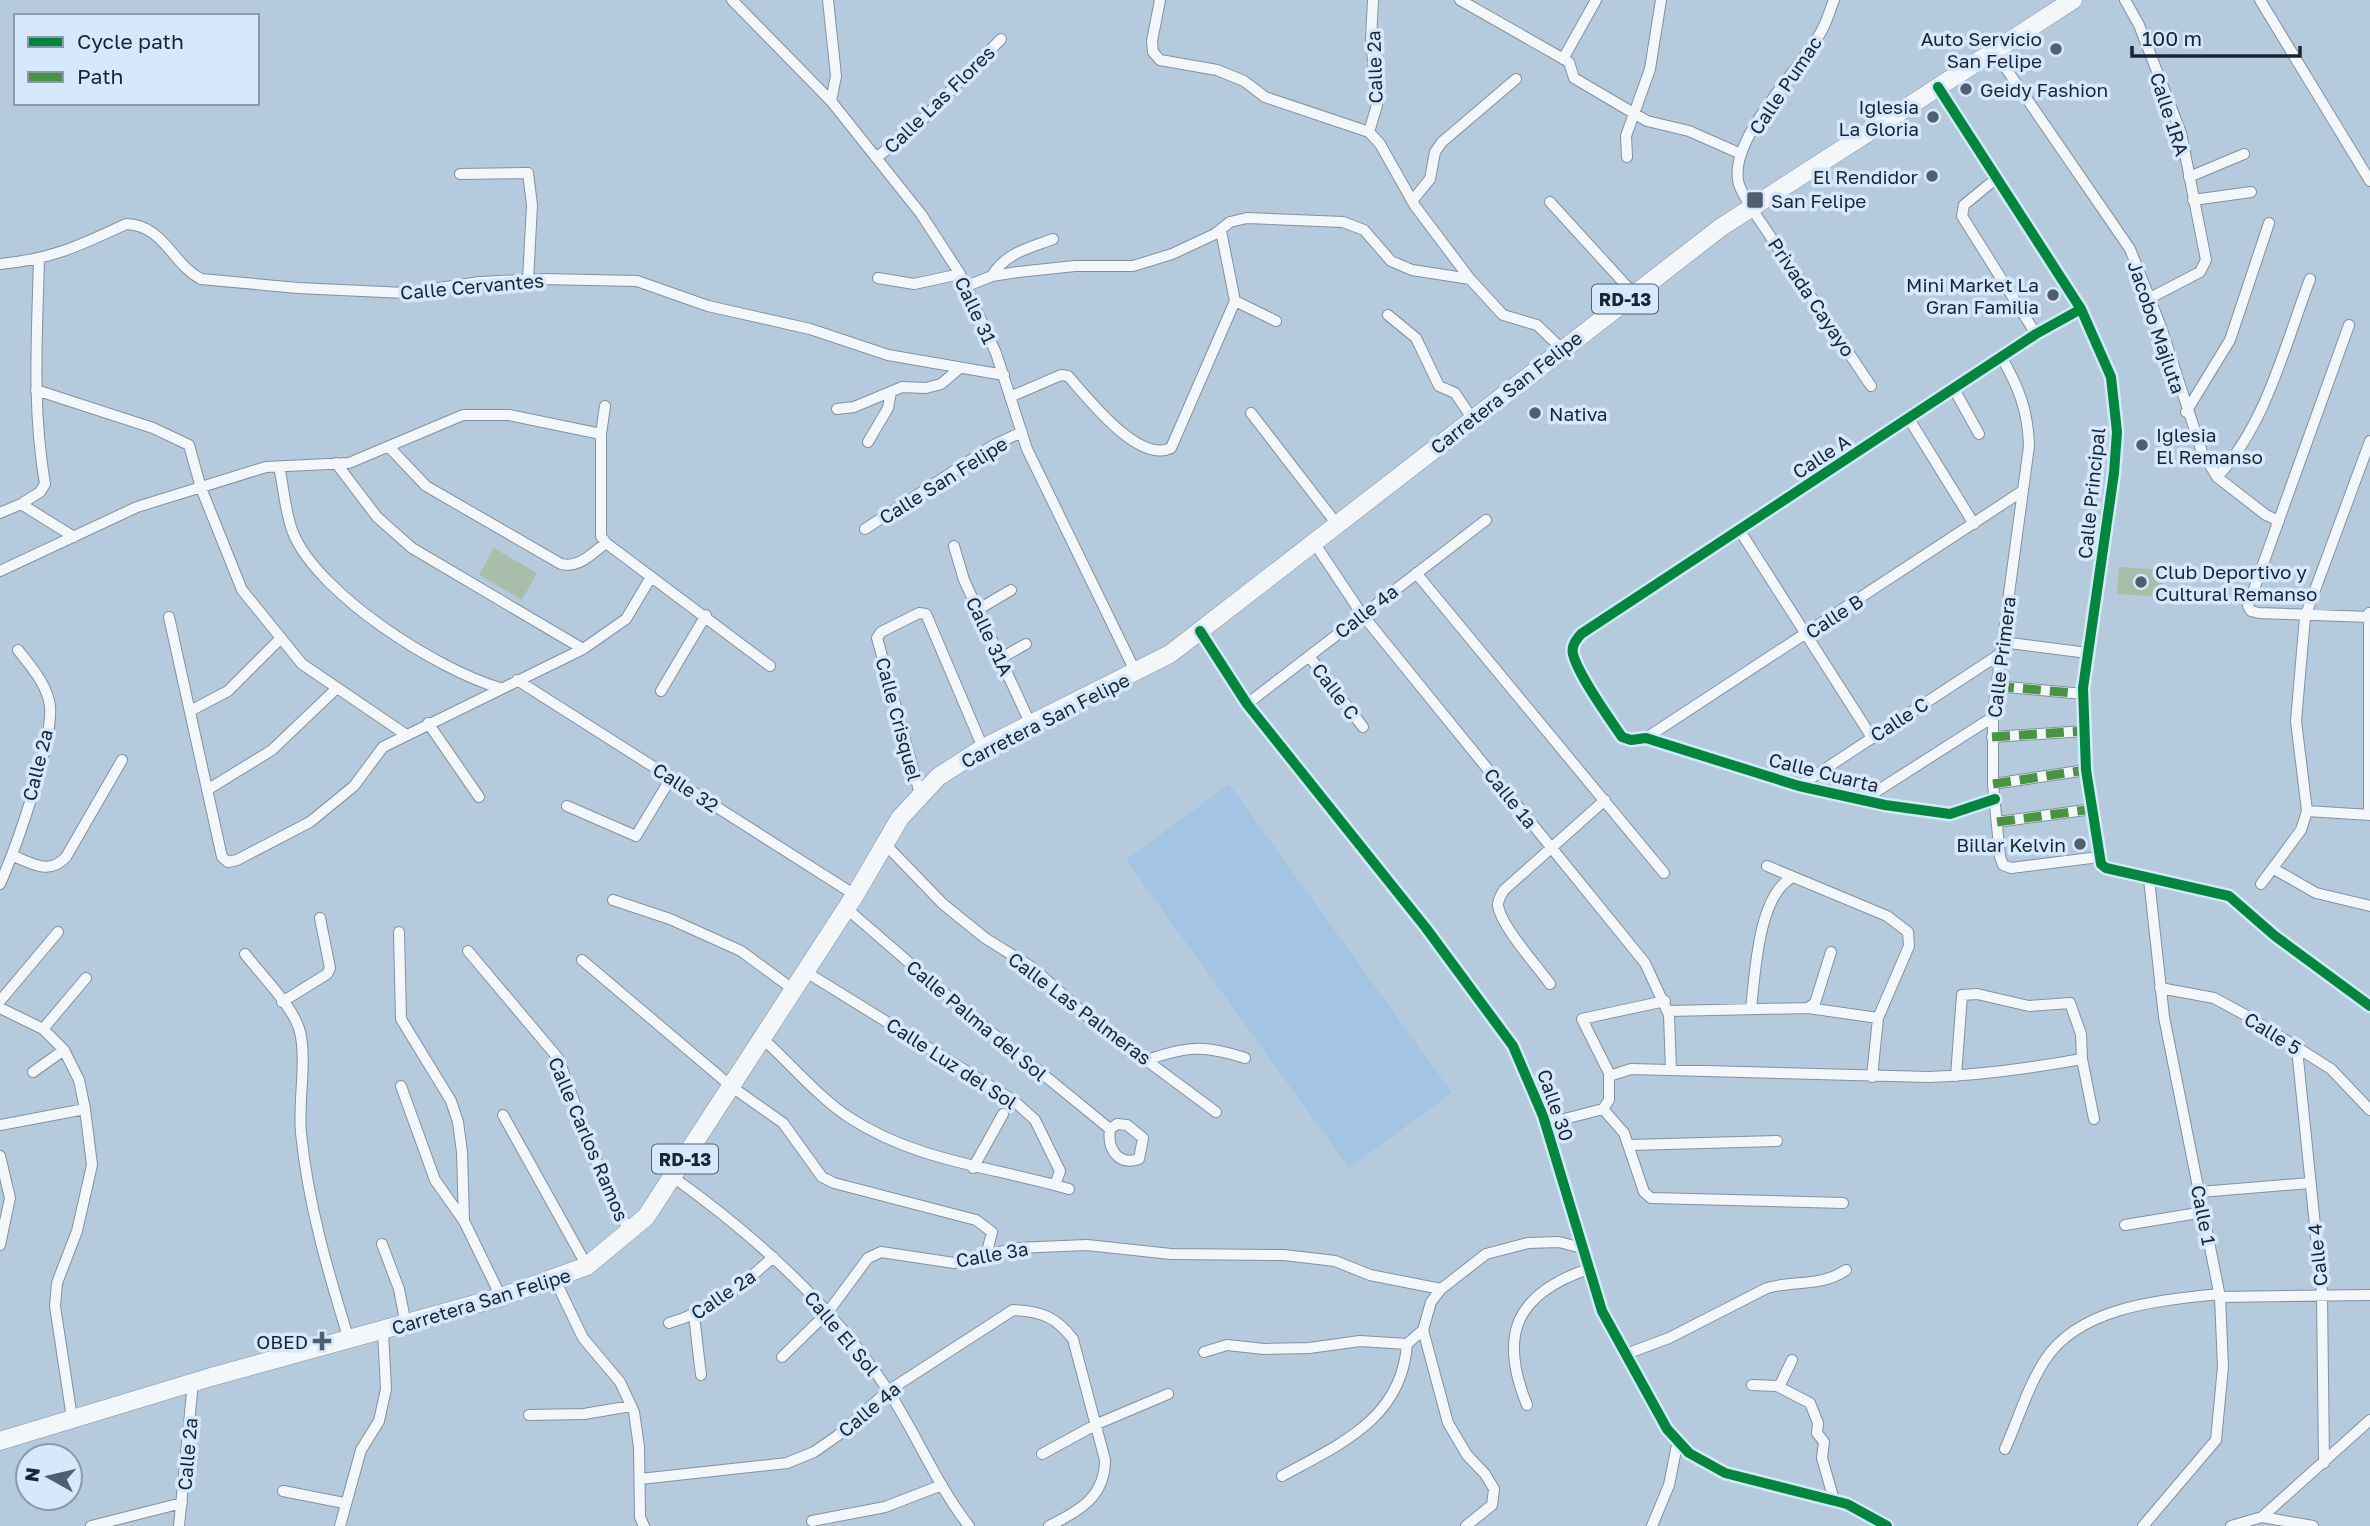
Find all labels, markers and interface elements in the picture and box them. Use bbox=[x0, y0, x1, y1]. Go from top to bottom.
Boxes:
legend bbox=[14, 14, 259, 105]
scale bar bbox=[2132, 14, 2300, 58]
text: 100 m bbox=[2142, 25, 2202, 51]
place label: Auto Servicio San Felipe bbox=[1921, 27, 2042, 72]
text: Cycle path bbox=[77, 28, 184, 54]
street label: Calle 2a bbox=[1361, 30, 1387, 104]
street label: Calle Pumac bbox=[1744, 32, 1826, 138]
street label: Calle Las Flores bbox=[879, 40, 999, 158]
marker: Auto Servicio San Felipe bbox=[2048, 41, 2064, 57]
text: Path bbox=[77, 63, 124, 89]
street label: Calle 1RA bbox=[2146, 69, 2194, 159]
place label: Geidy Fashion bbox=[1980, 78, 2108, 101]
marker: Geidy Fashion bbox=[1958, 81, 1974, 97]
place label: Iglesia La Gloria bbox=[1839, 95, 1919, 140]
marker: Iglesia La Gloria bbox=[1925, 109, 1941, 125]
place label: El Rendidor bbox=[1813, 165, 1919, 188]
marker: El Rendidor bbox=[1924, 168, 1940, 184]
place label: San Felipe bbox=[1771, 189, 1866, 212]
marker: San Felipe bbox=[1745, 190, 1765, 210]
street label: Privada Cayayo bbox=[1764, 233, 1860, 361]
street label: Jacobo Majluta bbox=[2124, 258, 2190, 396]
street label: Calle Cervantes bbox=[399, 268, 545, 304]
street label: Calle 31 bbox=[950, 273, 1002, 347]
place label: Mini Market La Gran Familia bbox=[1906, 273, 2039, 318]
road number: RD-13 bbox=[1592, 284, 1658, 314]
marker: Mini Market La Gran Familia bbox=[2045, 287, 2061, 303]
street label: Carretera San Felipe bbox=[1426, 326, 1586, 458]
place label: Nativa bbox=[1549, 402, 1607, 425]
marker: Nativa bbox=[1527, 405, 1543, 421]
place label: Iglesia El Remanso bbox=[2156, 423, 2263, 468]
street label: Calle Principal bbox=[2073, 426, 2109, 560]
street label: Calle A bbox=[1788, 429, 1854, 483]
street label: Calle San Felipe bbox=[875, 431, 1011, 529]
marker: Iglesia El Remanso bbox=[2134, 437, 2150, 453]
place label: Club Deportivo y Cultural Remanso bbox=[2155, 560, 2317, 605]
marker: Club Deportivo y Cultural Remanso bbox=[2133, 574, 2149, 590]
street label: Calle 4a bbox=[1330, 579, 1402, 643]
street label: Calle B bbox=[1801, 589, 1867, 643]
street label: Calle 31A bbox=[962, 593, 1018, 679]
street label: Calle Primera bbox=[1982, 595, 2020, 719]
street label: Calle Crisquel bbox=[871, 655, 927, 783]
street label: Calle C bbox=[1307, 658, 1365, 724]
street label: Carretera San Felipe bbox=[957, 668, 1133, 772]
street label: Calle C bbox=[1866, 692, 1932, 746]
street label: Calle 2a bbox=[17, 727, 57, 803]
street label: Calle Cuarta bbox=[1767, 747, 1881, 797]
street label: Calle 32 bbox=[649, 757, 723, 817]
street label: Calle 1a bbox=[1480, 763, 1542, 833]
place label: Billar Kelvin bbox=[1956, 833, 2066, 856]
marker: Billar Kelvin bbox=[2072, 836, 2088, 852]
street label: Calle Las Palmeras bbox=[1004, 947, 1156, 1069]
street label: Calle Palma del Sol bbox=[902, 955, 1052, 1085]
street label: Calle 5 bbox=[2240, 1007, 2306, 1059]
street label: Calle Luz del Sol bbox=[882, 1012, 1022, 1114]
street label: Calle Carlos Ramos bbox=[544, 1053, 634, 1225]
street label: Calle 30 bbox=[1533, 1066, 1579, 1144]
road number: RD-13 bbox=[652, 1144, 718, 1174]
street label: Calle 1 bbox=[2187, 1183, 2221, 1247]
street label: Calle 4 bbox=[2302, 1222, 2332, 1288]
street label: Calle 3a bbox=[954, 1236, 1030, 1272]
street label: Carretera San Felipe bbox=[389, 1263, 573, 1339]
street label: Calle 2a bbox=[686, 1264, 760, 1324]
street label: Calle El Sol bbox=[800, 1286, 884, 1380]
place label: OBED bbox=[256, 1330, 308, 1353]
marker: OBED bbox=[314, 1333, 330, 1349]
street label: Calle 4a bbox=[833, 1376, 905, 1442]
street label: Calle 2a bbox=[172, 1417, 202, 1491]
north arrow bbox=[14, 1442, 84, 1512]
text: N bbox=[19, 1466, 44, 1483]

